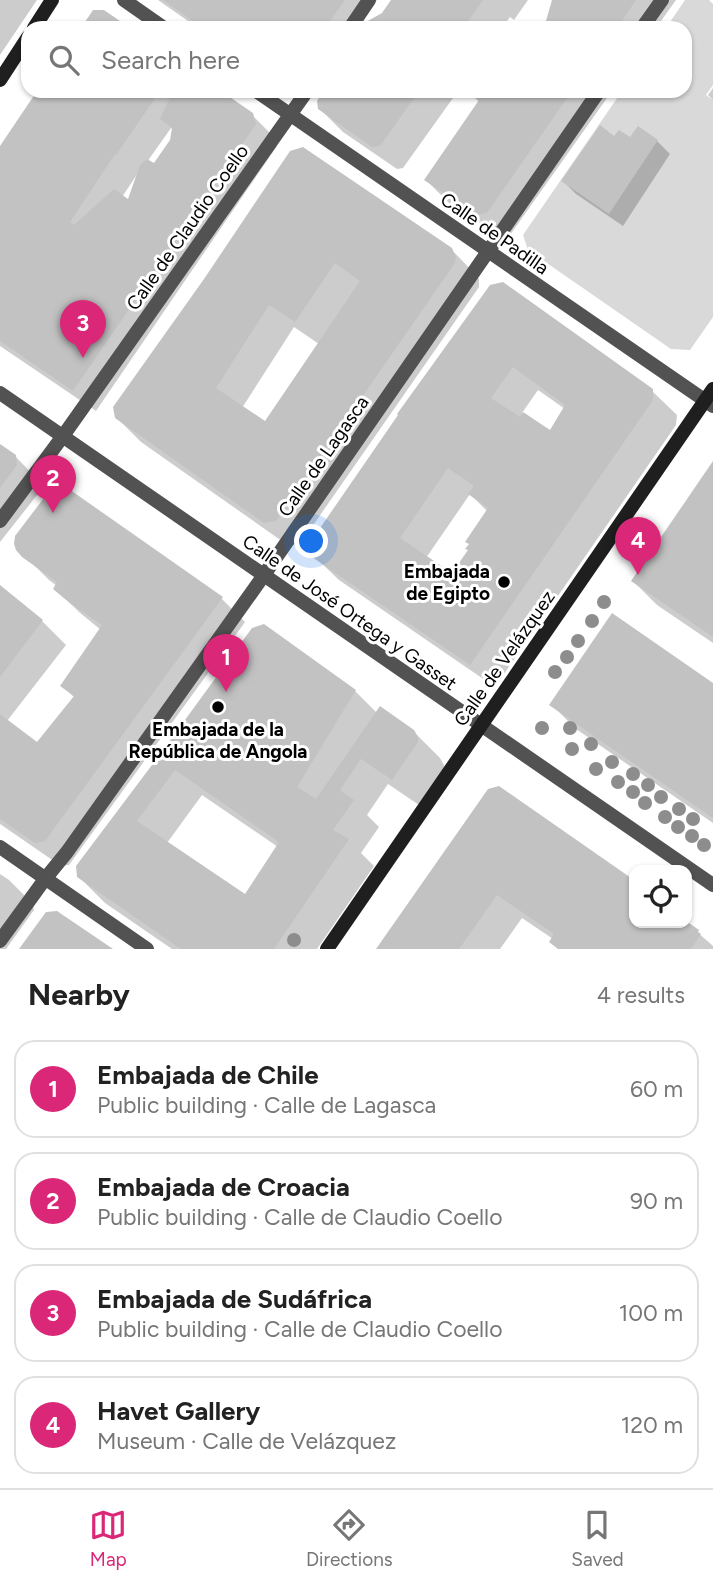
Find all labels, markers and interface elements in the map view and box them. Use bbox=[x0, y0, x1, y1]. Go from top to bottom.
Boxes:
search box bbox=[21, 21, 692, 98]
icon: search bbox=[45, 41, 83, 79]
text: Search here bbox=[101, 44, 240, 76]
street label: Calle de Claudio Coello bbox=[122, 140, 253, 315]
street label: Calle de Padilla bbox=[436, 188, 553, 279]
pin: 3 bbox=[60, 300, 106, 358]
street label: Calle de Lagasca bbox=[273, 391, 374, 521]
pin: 2 bbox=[30, 455, 76, 513]
pin: 4 bbox=[615, 517, 661, 575]
your location bbox=[294, 524, 328, 558]
street label: Calle de José Ortega y Gasset bbox=[238, 530, 461, 695]
place label: Embajada de Egipto bbox=[404, 560, 490, 605]
marker: Embajada de Egipto bbox=[496, 574, 512, 590]
street label: Calle de Velázquez bbox=[449, 586, 560, 731]
pin: 1 bbox=[203, 634, 249, 692]
marker: Embajada de la República de Angola bbox=[210, 699, 226, 715]
place label: Embajada de la República de Angola bbox=[129, 718, 307, 763]
map controls bbox=[629, 865, 692, 928]
button: locate bbox=[629, 865, 692, 928]
text: Nearby bbox=[28, 976, 130, 1013]
text: 4 results bbox=[597, 981, 685, 1009]
text: Embajada de Chile bbox=[97, 1059, 319, 1091]
text: 1 bbox=[48, 1075, 58, 1103]
text: 60 m bbox=[630, 1075, 683, 1103]
text: Public building · Calle de Lagasca bbox=[97, 1091, 436, 1119]
text: Embajada de Croacia bbox=[97, 1171, 350, 1203]
text: 2 bbox=[46, 1187, 60, 1215]
text: 90 m bbox=[630, 1187, 683, 1215]
text: Public building · Calle de Claudio Coello bbox=[97, 1203, 503, 1231]
text: Embajada de Sudáfrica bbox=[97, 1283, 372, 1315]
text: 3 bbox=[47, 1299, 59, 1327]
text: 100 m bbox=[619, 1299, 683, 1327]
text: Public building · Calle de Claudio Coello bbox=[97, 1315, 503, 1343]
text: Havet Gallery bbox=[97, 1395, 260, 1427]
text: 4 bbox=[46, 1411, 60, 1439]
text: 120 m bbox=[621, 1411, 683, 1439]
text: Museum · Calle de Velázquez bbox=[97, 1427, 396, 1455]
tab: Map bbox=[89, 1506, 127, 1571]
tab: Directions bbox=[306, 1506, 393, 1571]
tab: Saved bbox=[571, 1506, 624, 1571]

